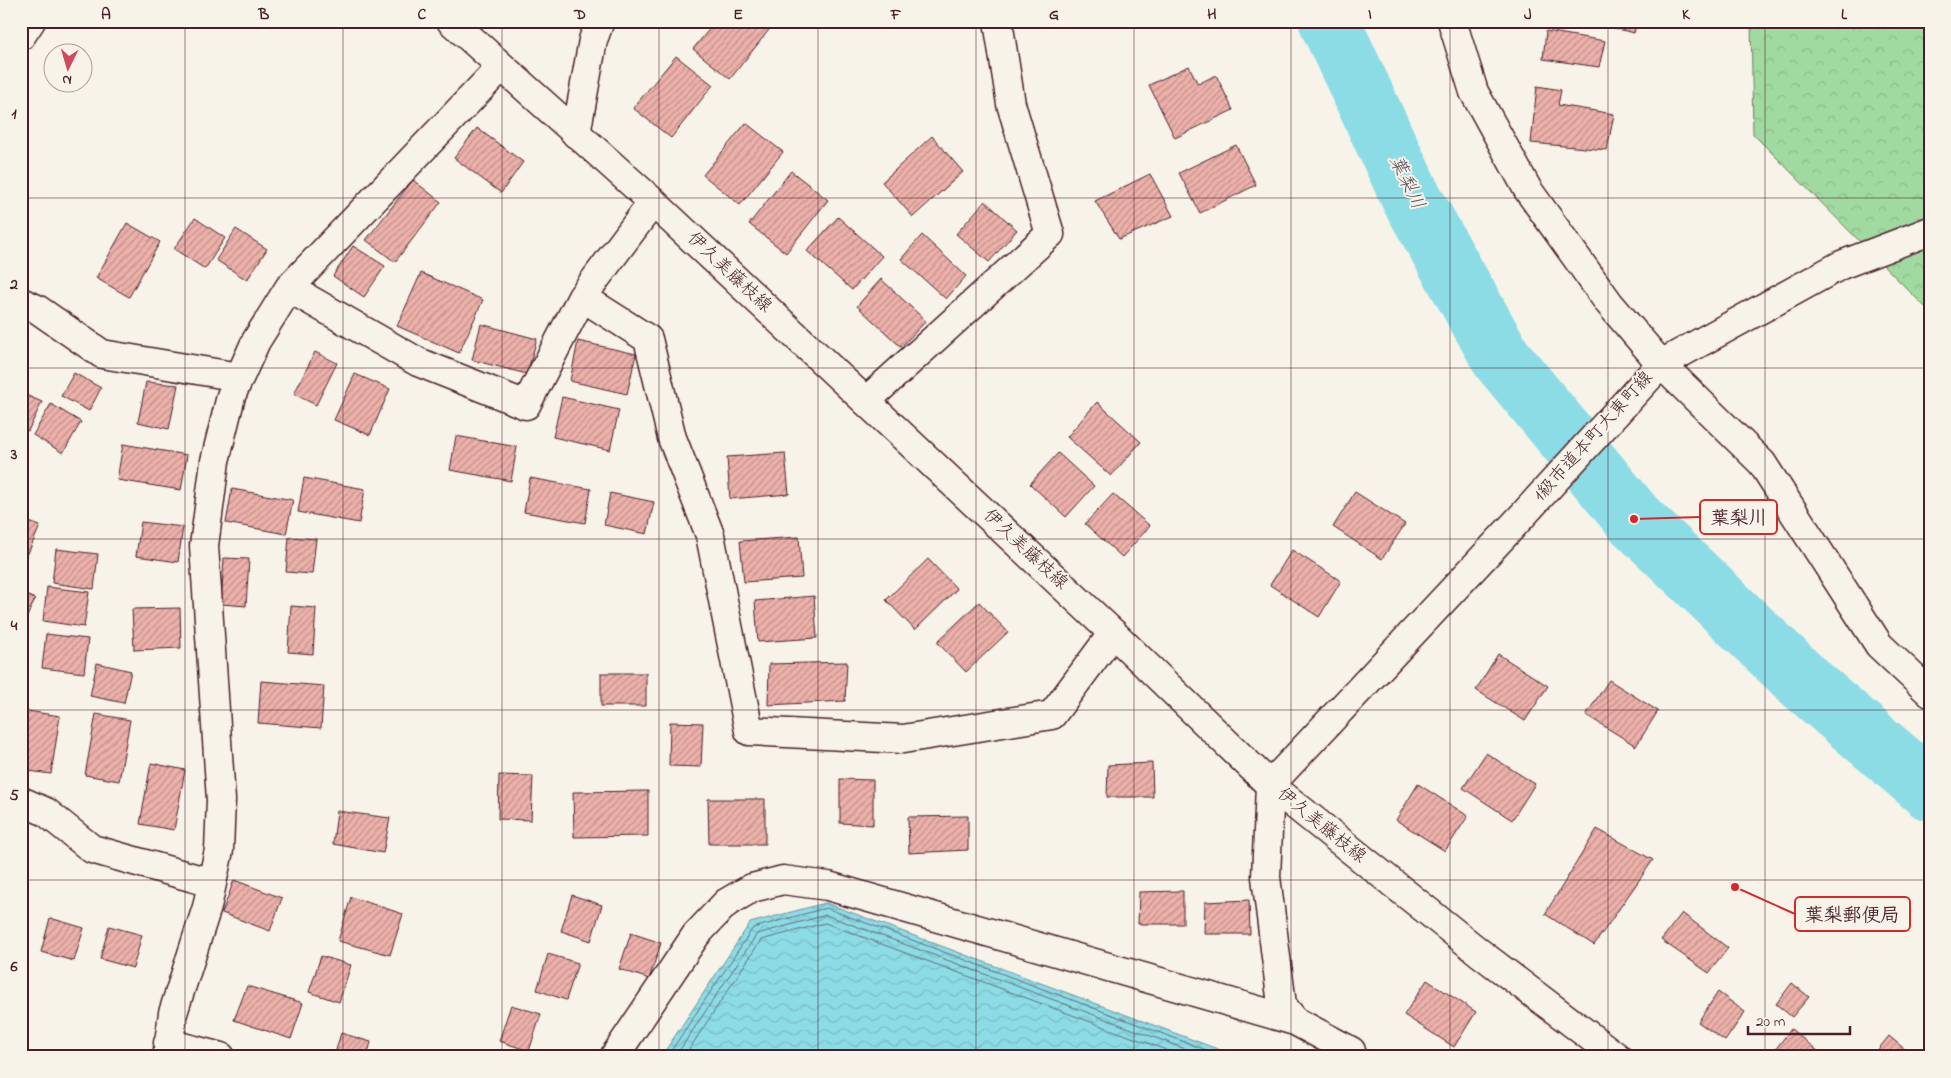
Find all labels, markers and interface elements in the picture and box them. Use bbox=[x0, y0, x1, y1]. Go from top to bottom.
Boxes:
text: A bbox=[101, 3, 111, 27]
text: B bbox=[258, 3, 270, 27]
text: C bbox=[418, 3, 427, 27]
text: D bbox=[573, 3, 586, 27]
text: E bbox=[733, 3, 743, 27]
text: F bbox=[890, 3, 902, 27]
text: G bbox=[1049, 3, 1059, 27]
text: H bbox=[1207, 3, 1217, 27]
text: I bbox=[1368, 3, 1372, 27]
text: J bbox=[1524, 3, 1532, 27]
text: K bbox=[1682, 3, 1691, 27]
text: L bbox=[1841, 3, 1848, 27]
north arrow bbox=[42, 42, 92, 92]
text: N bbox=[61, 69, 73, 90]
text: 1 bbox=[11, 102, 17, 126]
water label: 葉梨川 bbox=[1381, 151, 1431, 215]
street label: 伊久美藤枝線 bbox=[681, 227, 777, 319]
text: 2 bbox=[9, 273, 18, 297]
street label: 1級市道本町大東町線 bbox=[1528, 366, 1660, 508]
text: 3 bbox=[10, 443, 18, 467]
callout: 葉梨川 bbox=[1700, 500, 1777, 534]
street label: 伊久美藤枝線 bbox=[977, 504, 1073, 596]
text: 葉梨川 bbox=[1710, 506, 1768, 533]
text: 4 bbox=[10, 614, 18, 638]
street label: 伊久美藤枝線 bbox=[1271, 782, 1371, 870]
text: 5 bbox=[9, 784, 19, 808]
callout: 葉梨郵便局 bbox=[1795, 897, 1910, 931]
text: 葉梨郵便局 bbox=[1804, 903, 1900, 930]
text: 6 bbox=[9, 955, 18, 979]
scale bar bbox=[1748, 1003, 1851, 1035]
text: 20 m bbox=[1756, 1011, 1786, 1033]

